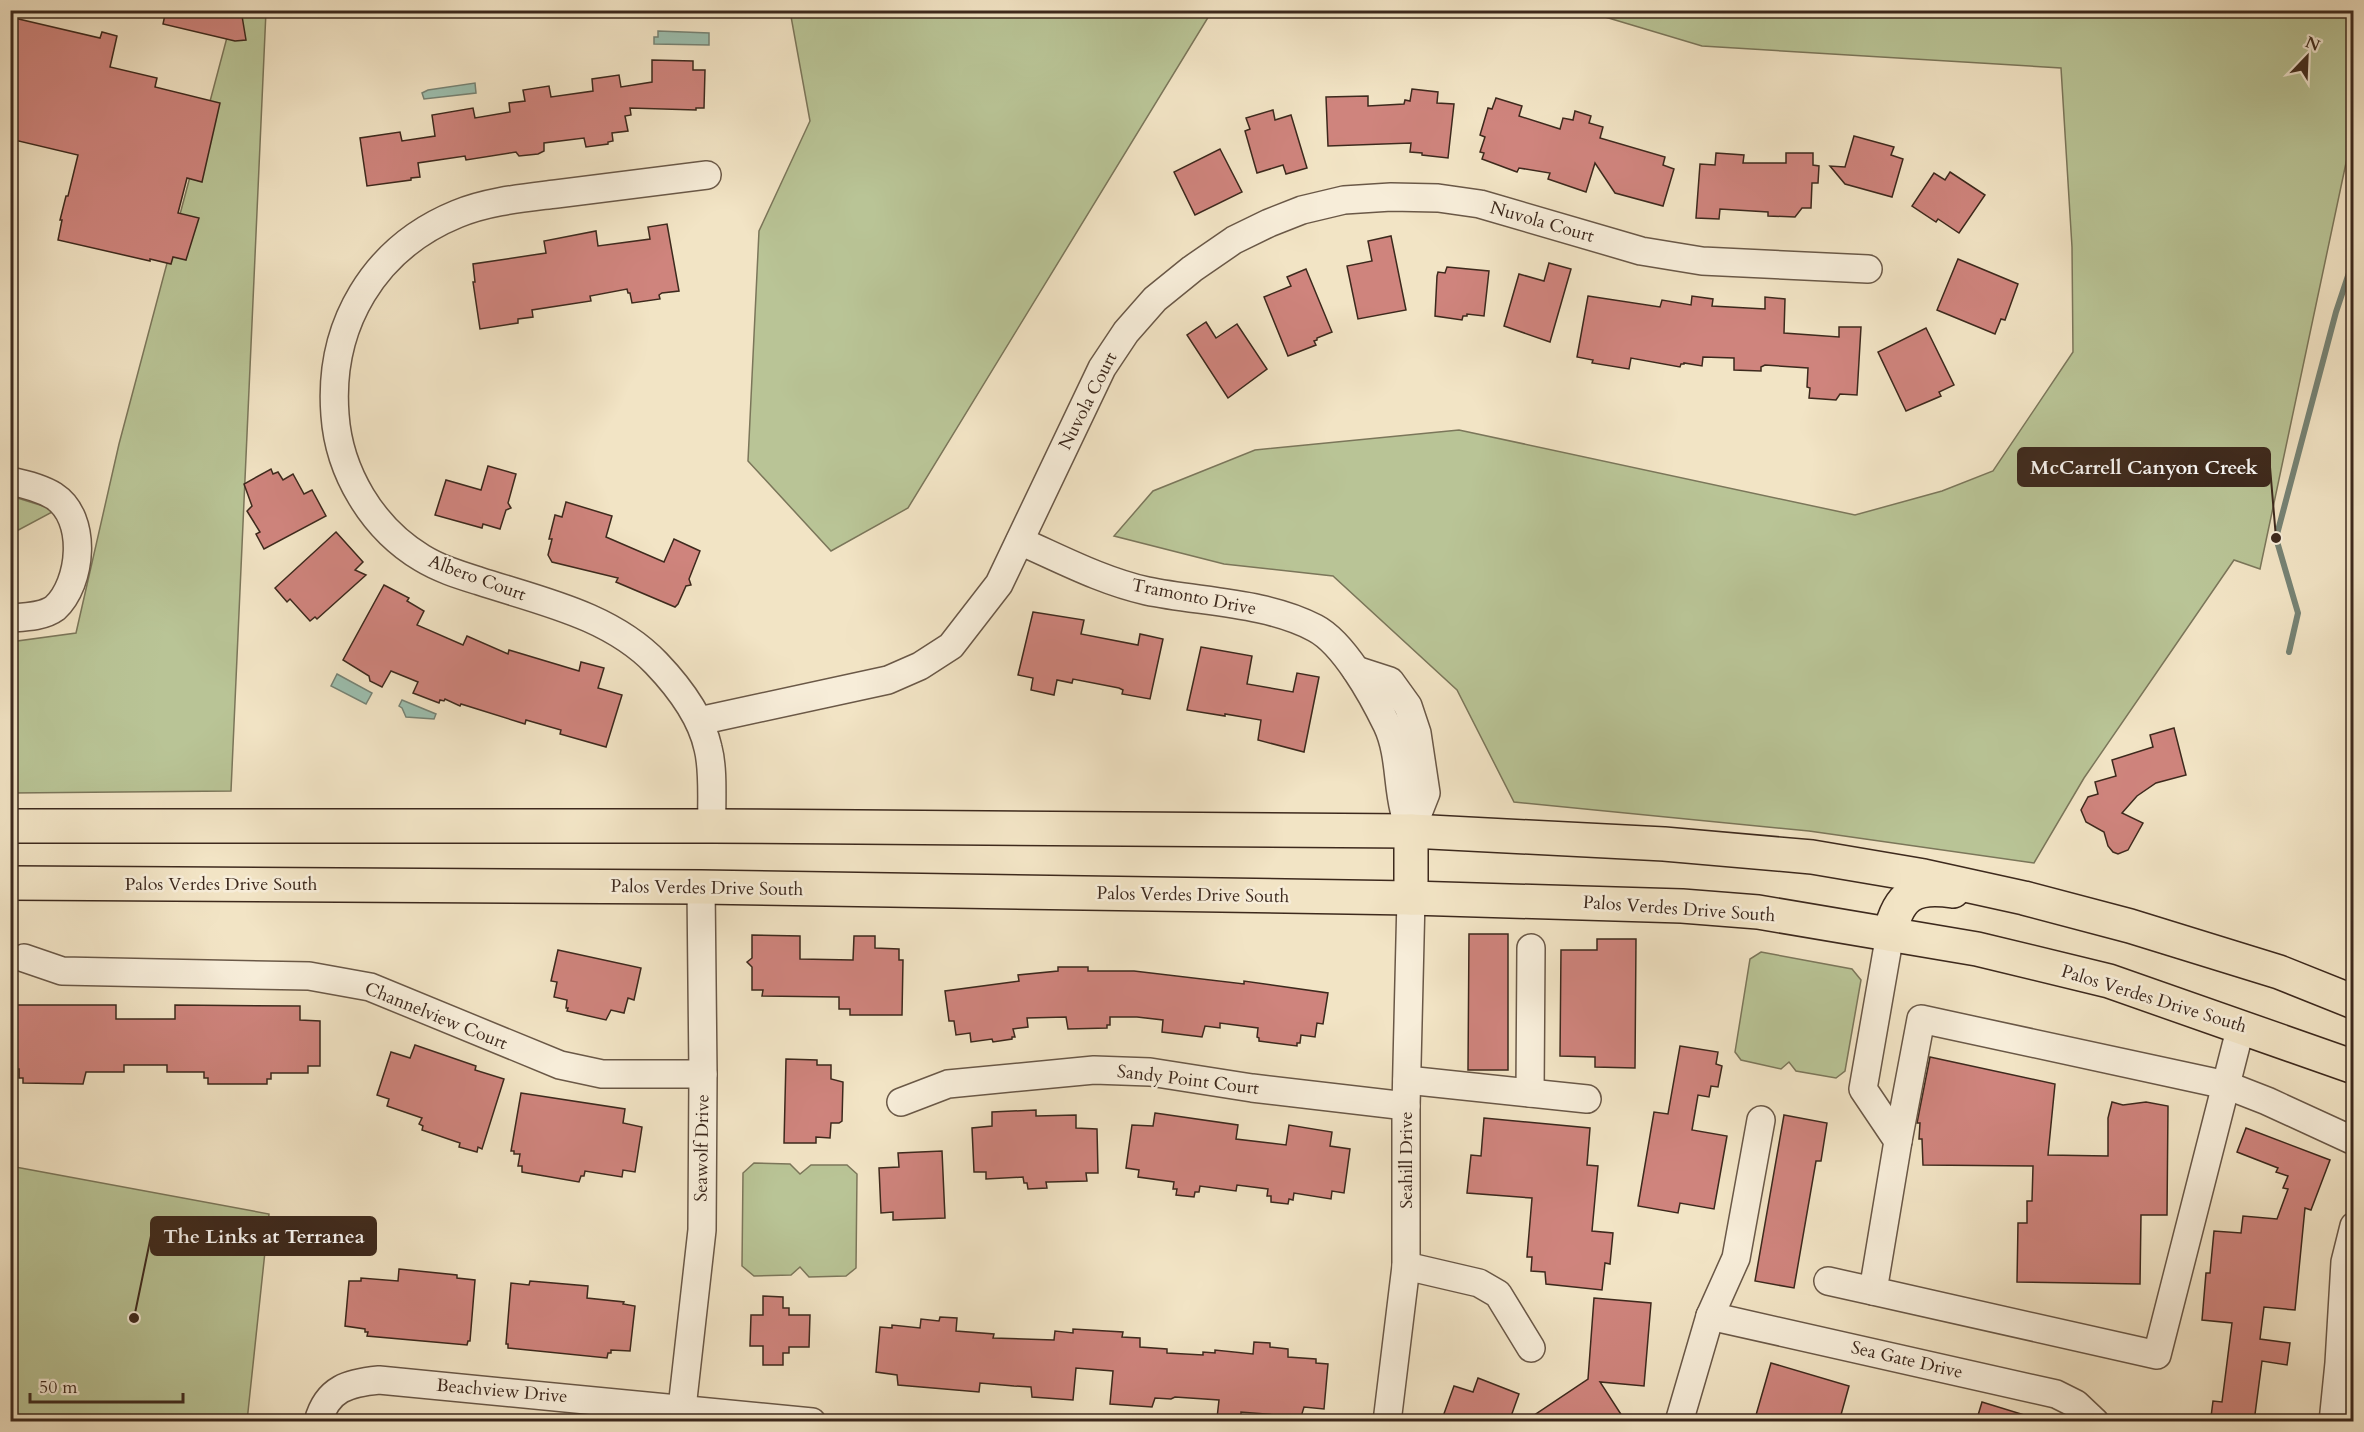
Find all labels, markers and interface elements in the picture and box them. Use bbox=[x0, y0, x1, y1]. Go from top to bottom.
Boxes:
north arrow bbox=[2277, 27, 2337, 87]
text: N bbox=[2302, 31, 2323, 57]
street label: Nuvola Court bbox=[1487, 195, 1597, 249]
street label: Nuvola Court bbox=[1053, 347, 1124, 454]
callout: McCarrell Canyon Creek bbox=[2018, 448, 2270, 486]
text: McCarrell Canyon Creek bbox=[2030, 454, 2258, 481]
street label: Albero Court bbox=[425, 549, 529, 607]
street label: Tramonto Drive bbox=[1130, 573, 1258, 621]
street label: Palos Verdes Drive South bbox=[125, 872, 317, 897]
street label: Palos Verdes Drive South bbox=[610, 874, 804, 902]
street label: Palos Verdes Drive South bbox=[1096, 881, 1290, 909]
street label: Palos Verdes Drive South bbox=[1582, 890, 1776, 928]
street label: Palos Verdes Drive South bbox=[2058, 959, 2250, 1039]
street label: Channelview Court bbox=[361, 976, 511, 1056]
street label: Sandy Point Court bbox=[1116, 1059, 1261, 1101]
street label: Seawolf Drive bbox=[689, 1094, 715, 1202]
street label: Seahill Drive bbox=[1394, 1111, 1419, 1209]
callout: The Links at Terranea bbox=[151, 1217, 376, 1255]
text: The Links at Terranea bbox=[163, 1223, 365, 1250]
street label: Sea Gate Drive bbox=[1849, 1335, 1965, 1385]
scale bar bbox=[30, 1366, 183, 1404]
street label: Beachview Drive bbox=[435, 1373, 569, 1409]
text: 50 m bbox=[39, 1375, 78, 1400]

